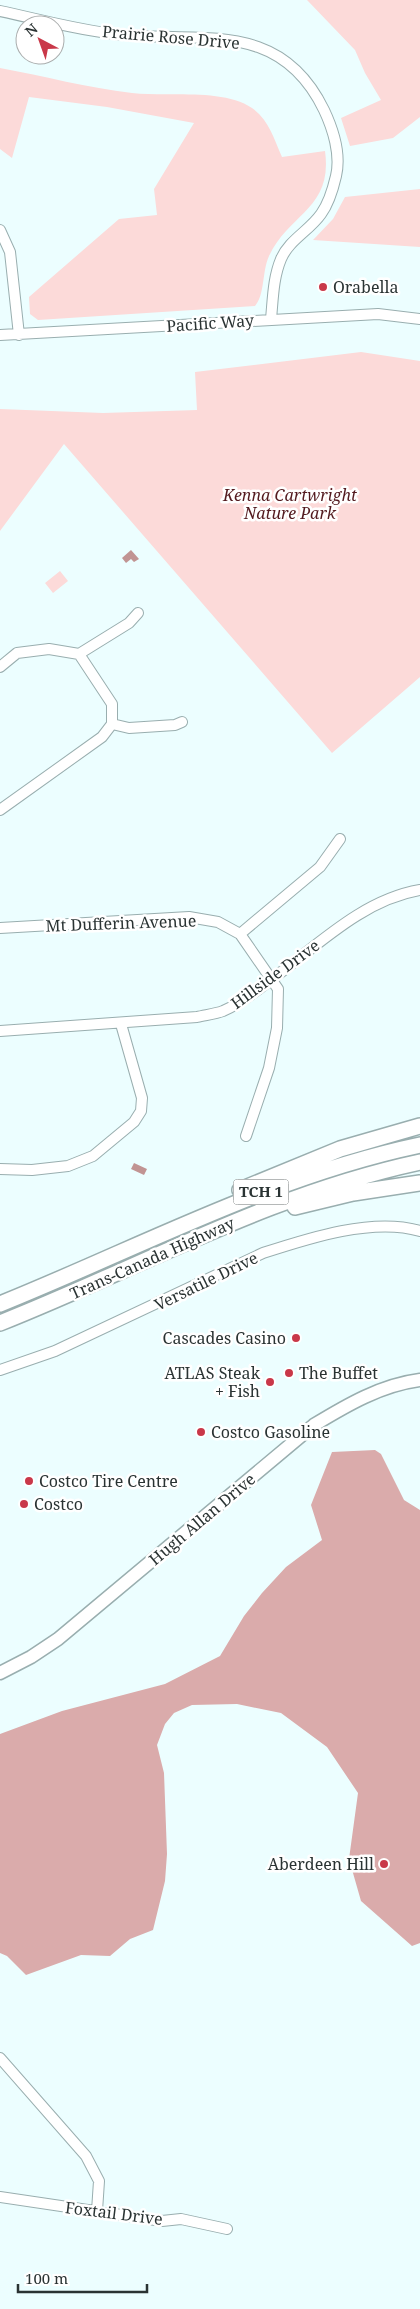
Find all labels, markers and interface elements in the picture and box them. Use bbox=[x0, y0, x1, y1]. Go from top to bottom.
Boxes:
north arrow bbox=[15, 15, 65, 65]
text: N bbox=[21, 19, 42, 41]
street label: Prairie Rose Drive bbox=[101, 20, 241, 54]
place label: Orabella bbox=[333, 276, 398, 298]
marker: Orabella bbox=[317, 281, 329, 293]
street label: Pacific Way bbox=[166, 309, 255, 337]
park label: Kenna Cartwright Nature Park bbox=[222, 484, 357, 524]
street label: Mt Dufferin Avenue bbox=[45, 909, 197, 937]
street label: Hillside Drive bbox=[226, 934, 324, 1014]
road number: TCH 1 bbox=[234, 1180, 288, 1204]
street label: Trans-Canada Highway bbox=[66, 1211, 239, 1304]
street label: Versatile Drive bbox=[151, 1246, 261, 1316]
place label: Cascades Casino bbox=[163, 1327, 286, 1349]
marker: Cascades Casino bbox=[290, 1332, 302, 1344]
place label: ATLAS Steak + Fish bbox=[164, 1362, 261, 1402]
place label: The Buffet bbox=[299, 1362, 378, 1384]
marker: The Buffet bbox=[283, 1367, 295, 1379]
marker: ATLAS Steak + Fish bbox=[264, 1376, 276, 1388]
place label: Costco Gasoline bbox=[211, 1421, 330, 1443]
marker: Costco Gasoline bbox=[195, 1426, 207, 1438]
street label: Hugh Allan Drive bbox=[144, 1468, 260, 1570]
place label: Costco Tire Centre bbox=[39, 1470, 178, 1492]
marker: Costco Tire Centre bbox=[23, 1475, 35, 1487]
place label: Costco bbox=[34, 1493, 83, 1515]
marker: Costco bbox=[18, 1498, 30, 1510]
place label: Aberdeen Hill bbox=[268, 1853, 374, 1875]
marker: Aberdeen Hill bbox=[378, 1858, 390, 1870]
street label: Foxtail Drive bbox=[64, 2196, 164, 2230]
scale bar bbox=[18, 2262, 146, 2294]
text: 100 m bbox=[25, 2268, 68, 2288]

